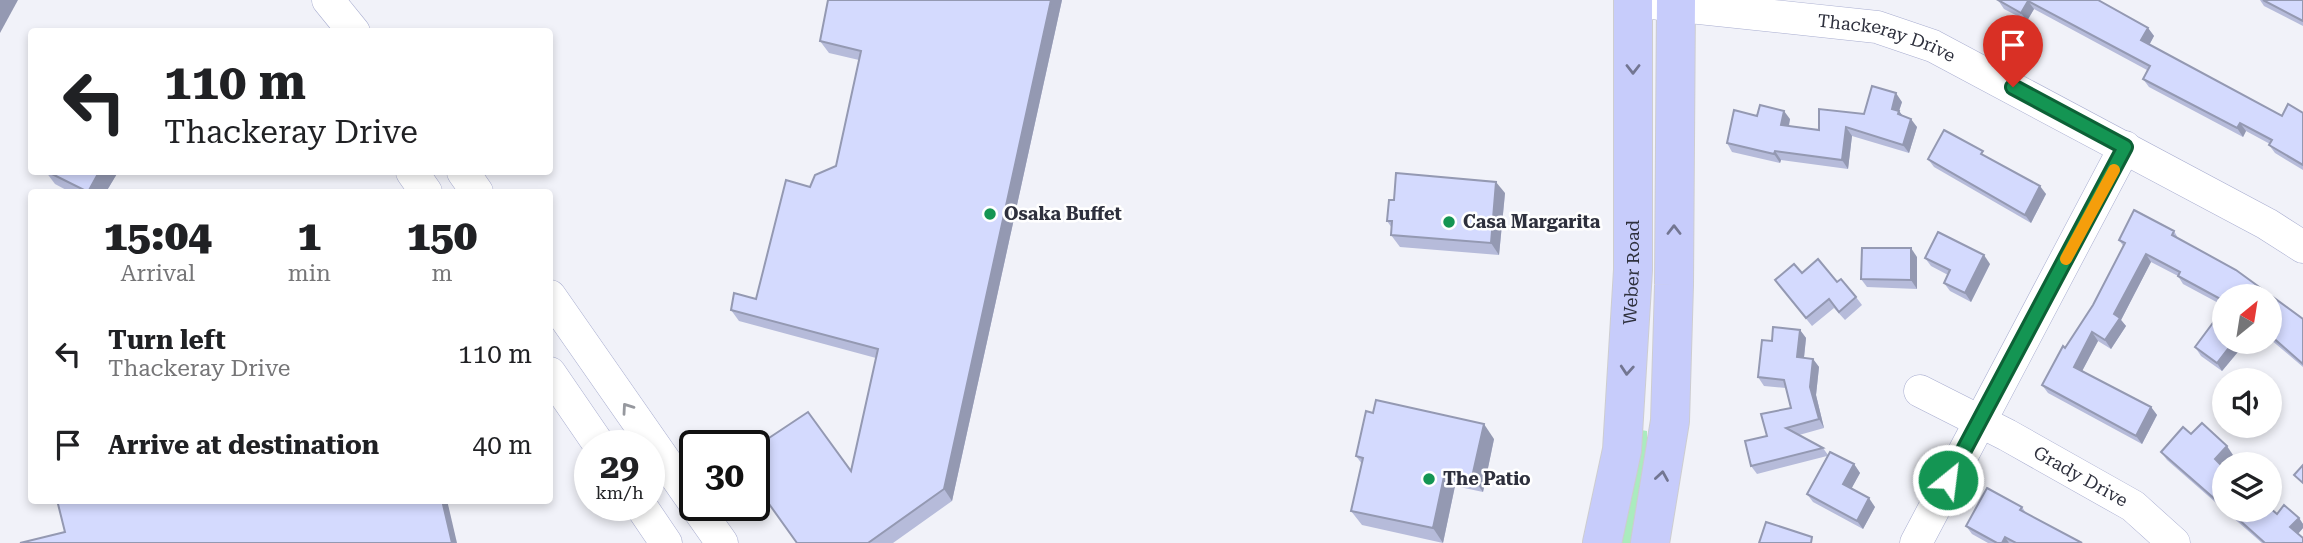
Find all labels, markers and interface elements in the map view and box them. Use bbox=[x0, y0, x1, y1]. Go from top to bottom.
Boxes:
street label: Thackeray Drive bbox=[1816, 10, 1959, 66]
pin bbox=[1983, 15, 2043, 87]
icon: arrive bbox=[1994, 26, 2032, 64]
text: 110 m bbox=[164, 54, 306, 111]
icon: left bbox=[49, 56, 140, 147]
one-way arrow bbox=[1625, 64, 1641, 75]
text: Thackeray Drive bbox=[164, 113, 418, 151]
place label: Osaka Buffet bbox=[1004, 203, 1122, 224]
marker: Osaka Buffet bbox=[982, 206, 998, 222]
text: 15:04 bbox=[104, 211, 212, 260]
text: 1 bbox=[297, 211, 321, 260]
text: 150 bbox=[407, 211, 477, 260]
place label: Casa Margarita bbox=[1463, 211, 1601, 232]
marker: Casa Margarita bbox=[1441, 214, 1457, 230]
street label: Weber Road bbox=[1619, 220, 1643, 325]
one-way arrow bbox=[1666, 224, 1682, 235]
text: Arrival bbox=[120, 260, 195, 287]
text: min bbox=[288, 260, 331, 287]
text: m bbox=[431, 260, 452, 287]
north arrow bbox=[2212, 284, 2282, 354]
map controls bbox=[2212, 284, 2282, 522]
text: Turn left bbox=[108, 325, 226, 355]
icon: left bbox=[49, 335, 87, 373]
text: 110 m bbox=[458, 339, 532, 369]
text: Thackeray Drive bbox=[108, 355, 290, 382]
one-way arrow bbox=[1620, 365, 1635, 376]
button: sound bbox=[2212, 368, 2282, 438]
one-way arrow bbox=[623, 403, 636, 416]
icon: arrive bbox=[49, 426, 87, 464]
text: Arrive at destination bbox=[108, 430, 379, 460]
text: 40 m bbox=[473, 430, 532, 460]
speed limit sign: 30 bbox=[679, 430, 770, 521]
street label: Grady Drive bbox=[2030, 441, 2132, 511]
position arrow bbox=[1911, 443, 1985, 517]
text: 29 bbox=[600, 446, 639, 487]
button: layers bbox=[2212, 452, 2282, 522]
place label: The Patio bbox=[1443, 468, 1531, 489]
one-way arrow bbox=[1654, 470, 1669, 482]
marker: The Patio bbox=[1421, 471, 1437, 487]
text: km/h bbox=[595, 482, 644, 503]

